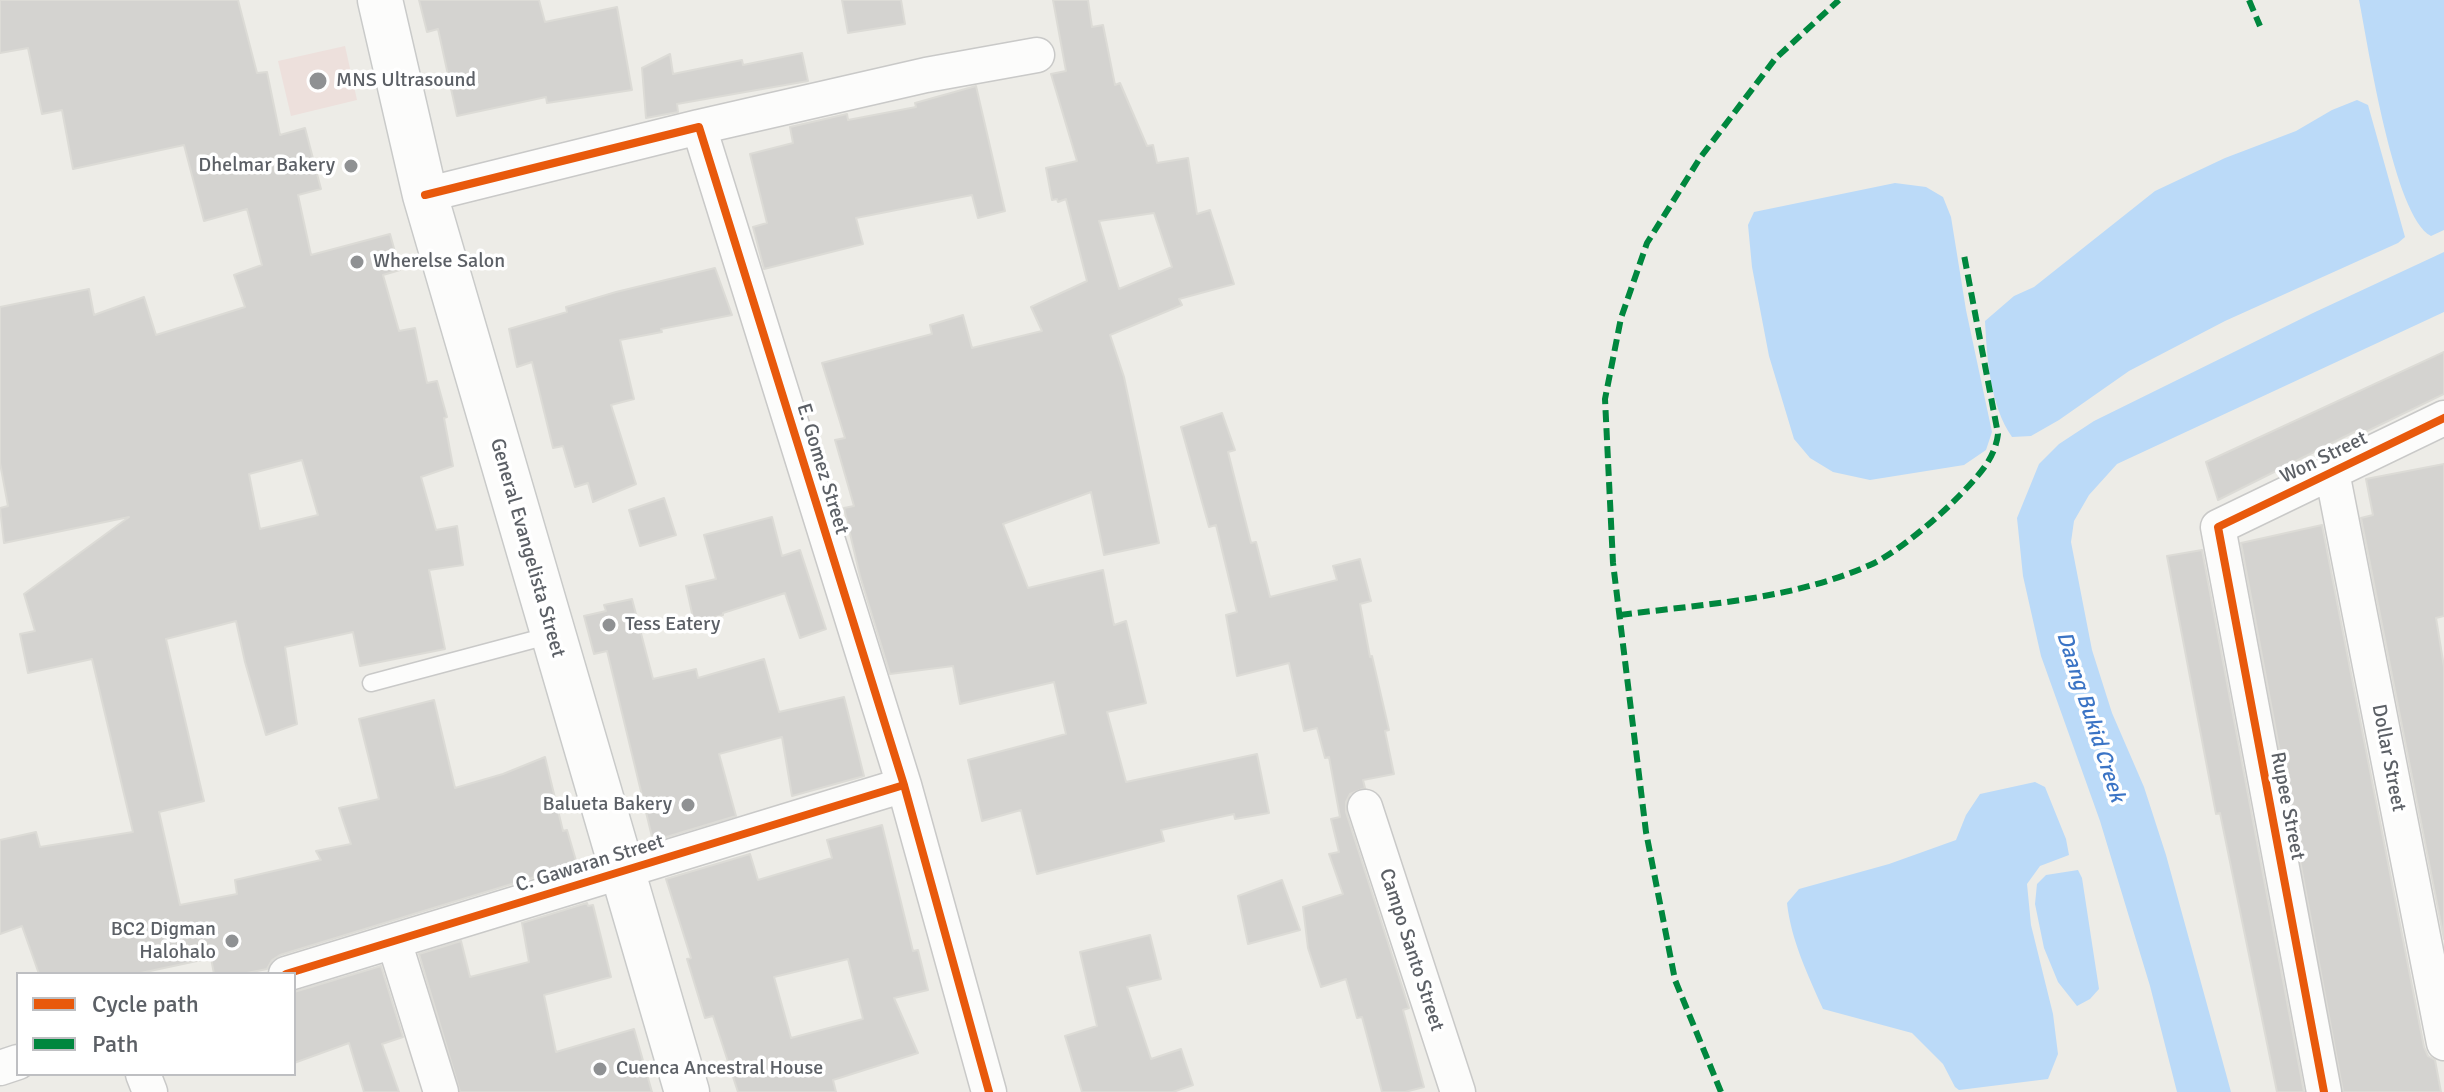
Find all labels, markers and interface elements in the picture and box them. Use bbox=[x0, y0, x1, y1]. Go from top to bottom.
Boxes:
place label: MNS Ultrasound bbox=[336, 69, 476, 93]
marker: MNS Ultrasound bbox=[307, 70, 329, 92]
place label: Dhelmar Bakery bbox=[198, 154, 335, 178]
marker: Dhelmar Bakery bbox=[342, 157, 360, 175]
place label: Wherelse Salon bbox=[373, 250, 505, 274]
marker: Wherelse Salon bbox=[348, 253, 366, 271]
street label: E. Gomez Street bbox=[791, 401, 853, 537]
street label: Won Street bbox=[2276, 427, 2372, 489]
street label: General Evangelista Street bbox=[484, 436, 570, 660]
place label: Tess Eatery bbox=[625, 613, 720, 637]
marker: Tess Eatery bbox=[600, 616, 618, 634]
water label: Daang Bukid Creek bbox=[2050, 628, 2130, 806]
street label: Dollar Street bbox=[2366, 702, 2410, 814]
street label: Rupee Street bbox=[2265, 750, 2309, 862]
place label: Balueta Bakery bbox=[543, 793, 672, 817]
marker: Balueta Bakery bbox=[679, 796, 697, 814]
street label: C. Gawaran Street bbox=[513, 830, 667, 898]
street label: Campo Santo Street bbox=[1373, 866, 1449, 1034]
place label: BC2 Digman Halohalo bbox=[111, 918, 216, 965]
marker: BC2 Digman Halohalo bbox=[223, 932, 241, 950]
legend bbox=[16, 972, 296, 1076]
text: Cycle path bbox=[92, 989, 199, 1019]
text: Path bbox=[92, 1029, 138, 1059]
place label: Cuenca Ancestral House bbox=[616, 1057, 823, 1081]
marker: Cuenca Ancestral House bbox=[591, 1060, 609, 1078]

